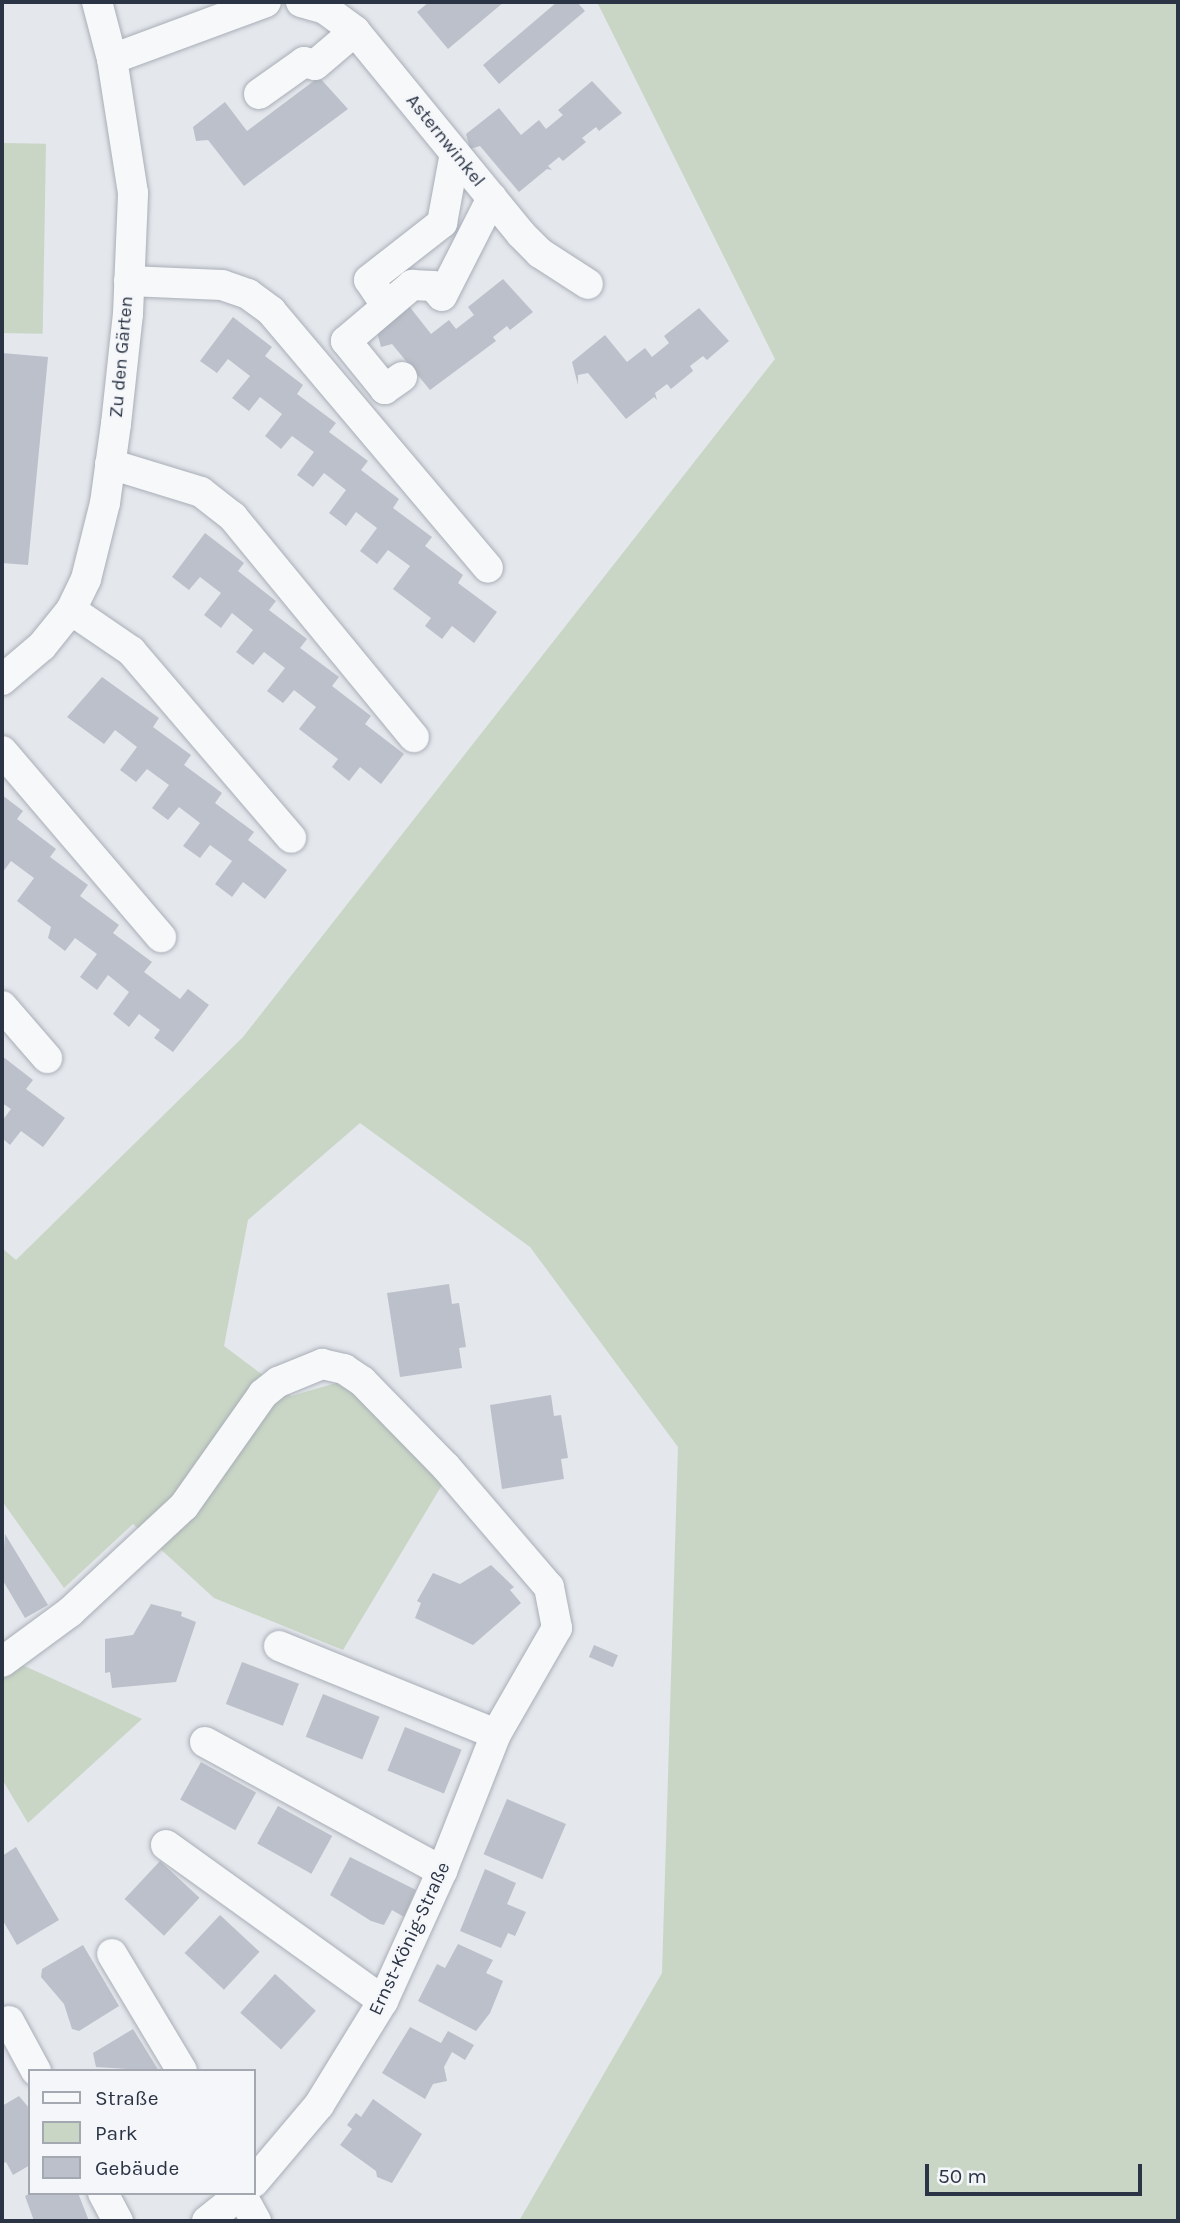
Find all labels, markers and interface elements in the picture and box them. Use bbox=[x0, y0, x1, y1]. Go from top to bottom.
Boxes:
street label: Asternwinkel bbox=[401, 90, 489, 192]
street label: Zu den Gärten bbox=[105, 295, 139, 419]
street label: Ernst-König-Straße bbox=[364, 1859, 456, 2019]
legend bbox=[28, 2069, 256, 2195]
text: Straße bbox=[95, 2086, 158, 2110]
text: Park bbox=[95, 2121, 138, 2145]
scale bar bbox=[928, 2150, 1145, 2194]
text: Gebäude bbox=[95, 2156, 179, 2180]
text: 50 m bbox=[938, 2164, 987, 2188]

